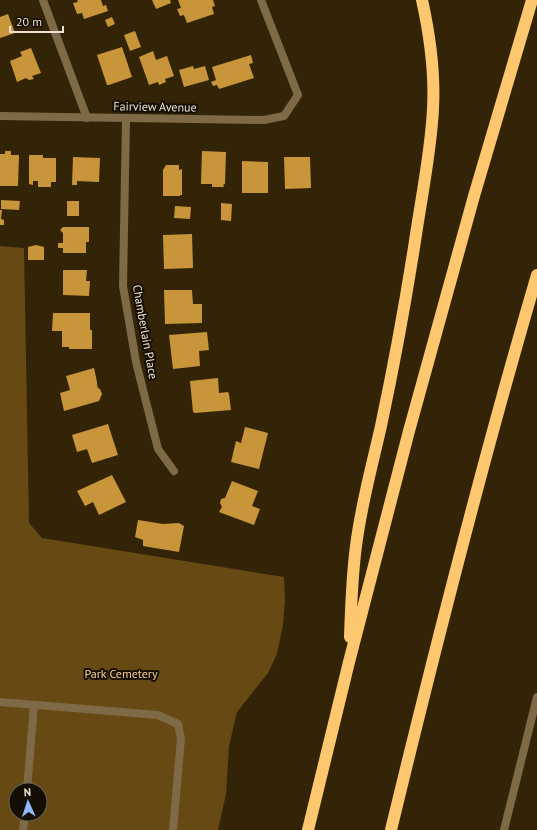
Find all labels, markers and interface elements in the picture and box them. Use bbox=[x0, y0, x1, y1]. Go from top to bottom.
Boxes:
scale bar bbox=[10, 8, 63, 34]
text: 20 m bbox=[16, 14, 42, 29]
street label: Fairview Avenue bbox=[113, 98, 197, 115]
street label: Chamberlain Place bbox=[130, 284, 161, 380]
park label: Park Cemetery bbox=[85, 666, 158, 681]
north arrow bbox=[8, 782, 48, 822]
text: N bbox=[23, 785, 31, 799]

